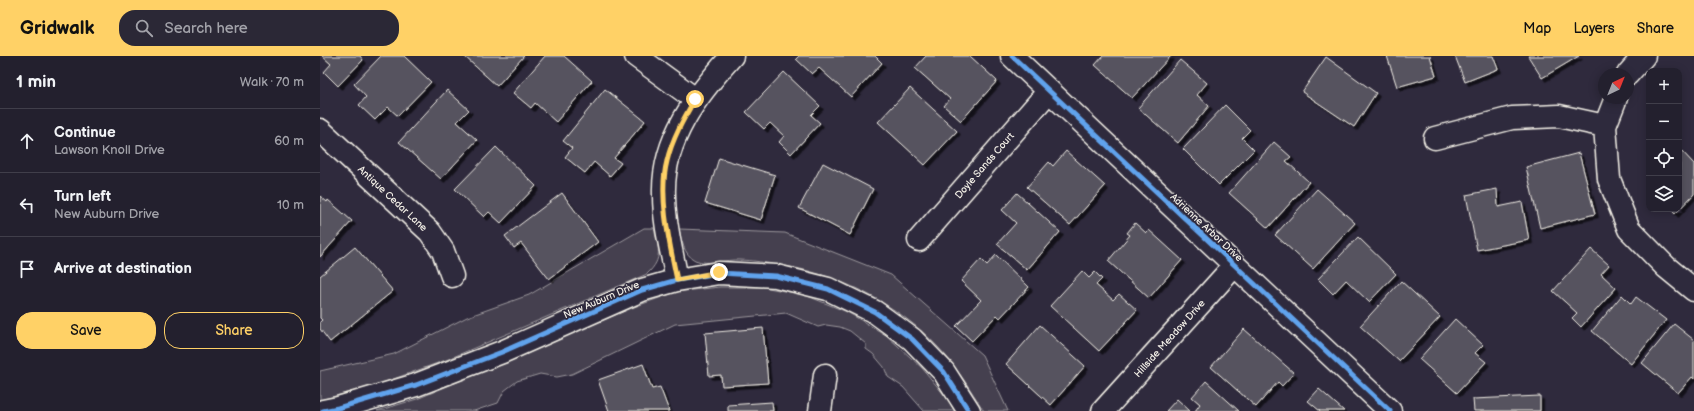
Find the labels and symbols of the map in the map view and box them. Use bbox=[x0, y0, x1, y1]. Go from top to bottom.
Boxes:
north arrow bbox=[1598, 68, 1634, 104]
route start bbox=[686, 90, 704, 108]
street label: Doyle Sands Court bbox=[953, 130, 1017, 201]
street label: Antique Cedar Lane bbox=[355, 163, 430, 234]
street label: Adrienne Arbor Drive bbox=[1168, 191, 1245, 264]
route end bbox=[710, 263, 728, 281]
street label: New Auburn Drive bbox=[562, 279, 641, 321]
street label: Hillside Meadow Drive bbox=[1132, 297, 1208, 380]

